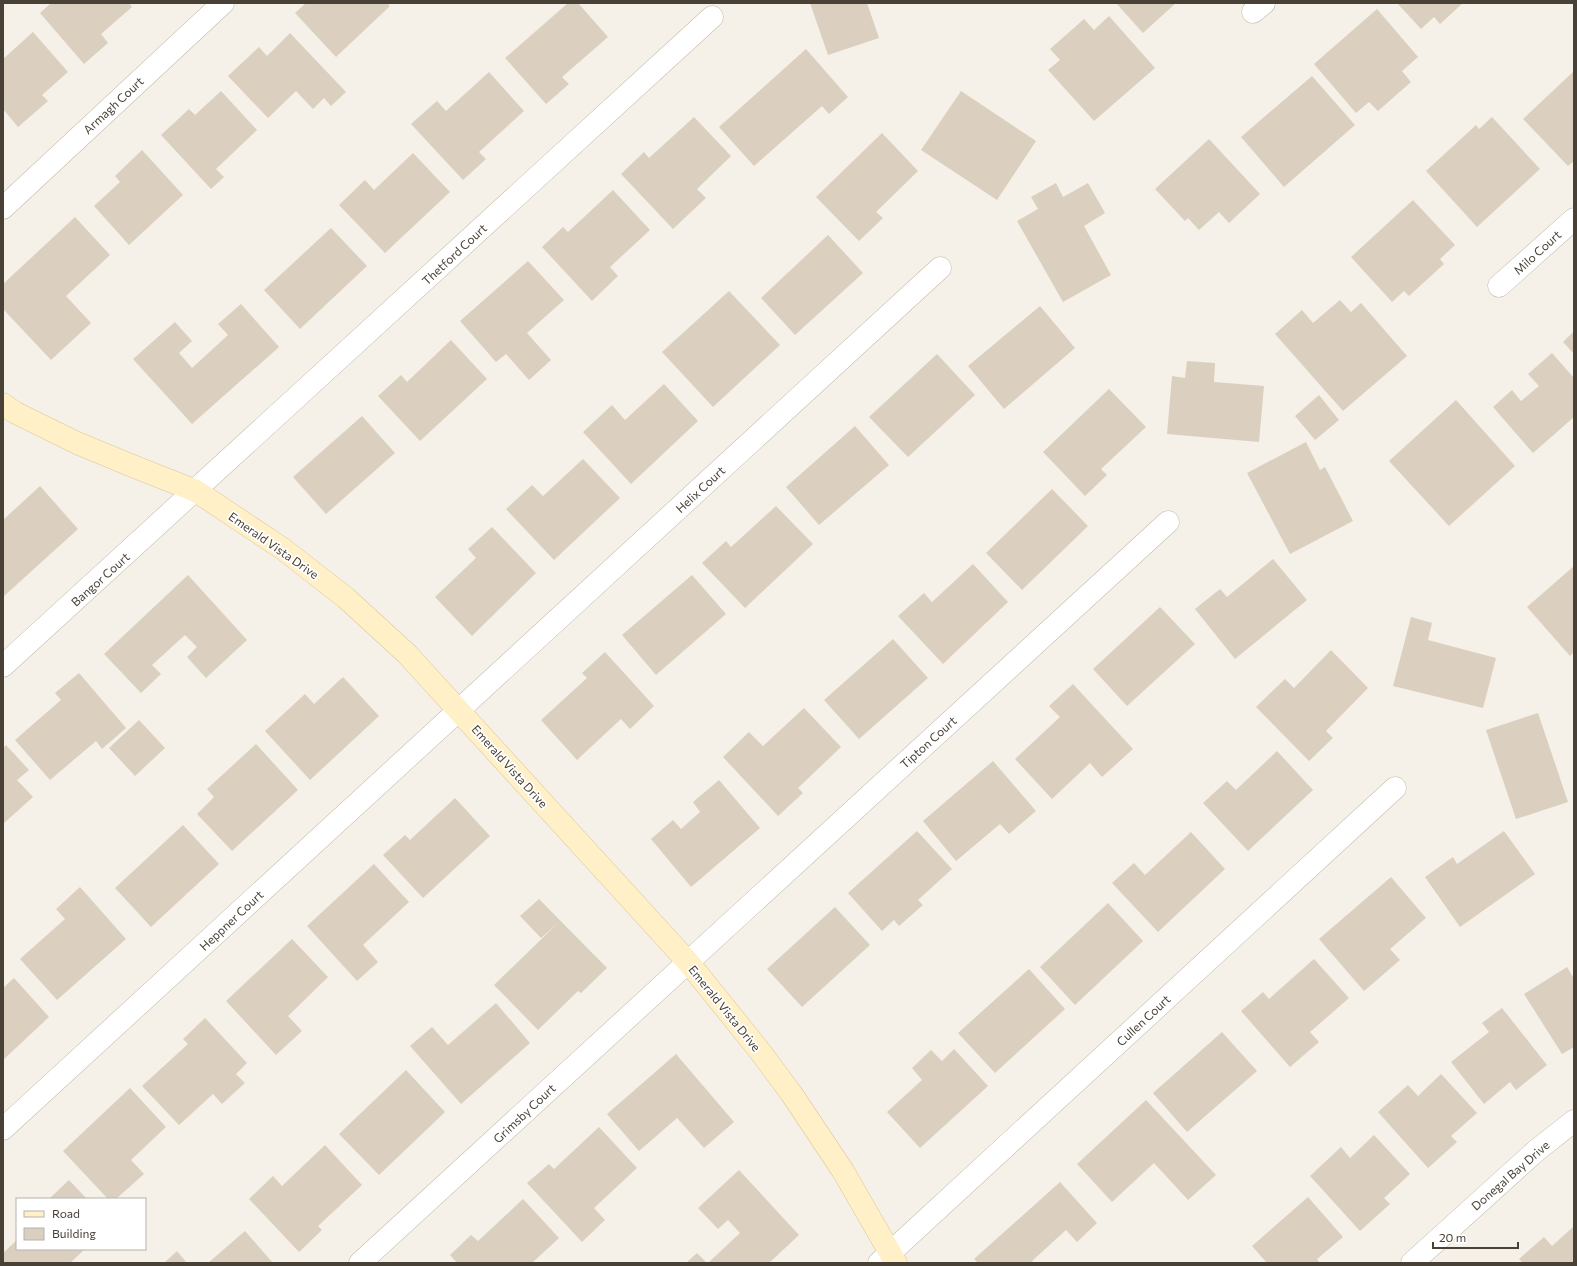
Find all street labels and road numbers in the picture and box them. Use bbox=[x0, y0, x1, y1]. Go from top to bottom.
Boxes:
street label: Armagh Court bbox=[80, 73, 146, 136]
street label: Thetford Court bbox=[419, 221, 489, 287]
street label: Milo Court bbox=[1510, 227, 1564, 277]
street label: Helix Court bbox=[673, 463, 727, 515]
street label: Emerald Vista Drive bbox=[226, 509, 322, 581]
street label: Bangor Court bbox=[68, 549, 132, 609]
street label: Tipton Court bbox=[897, 713, 959, 771]
street label: Emerald Vista Drive bbox=[469, 722, 551, 810]
street label: Heppner Court bbox=[196, 887, 266, 953]
street label: Emerald Vista Drive bbox=[686, 962, 764, 1054]
street label: Cullen Court bbox=[1113, 992, 1173, 1048]
street label: Grimsby Court bbox=[490, 1081, 558, 1145]
street label: Donegal Bay Drive bbox=[1468, 1137, 1552, 1213]

